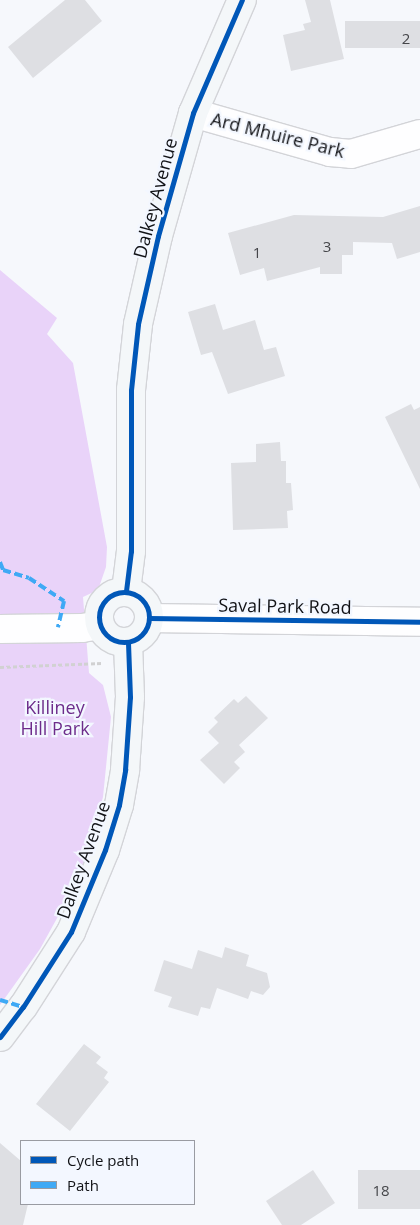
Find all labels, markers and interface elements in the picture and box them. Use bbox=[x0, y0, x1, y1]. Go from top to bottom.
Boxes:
house number: 2 bbox=[402, 30, 410, 48]
street label: Ard Mhuire Park bbox=[209, 108, 347, 162]
street label: Dalkey Avenue bbox=[129, 136, 181, 260]
house number: 3 bbox=[323, 238, 331, 256]
house number: 1 bbox=[253, 244, 261, 262]
street label: Saval Park Road bbox=[218, 594, 352, 618]
park label: Killiney Hill Park bbox=[20, 697, 90, 740]
street label: Dalkey Avenue bbox=[52, 798, 114, 922]
legend bbox=[20, 1140, 195, 1205]
text: Cycle path bbox=[67, 1150, 139, 1170]
text: Path bbox=[67, 1175, 99, 1195]
house number: 18 bbox=[372, 1182, 390, 1200]

